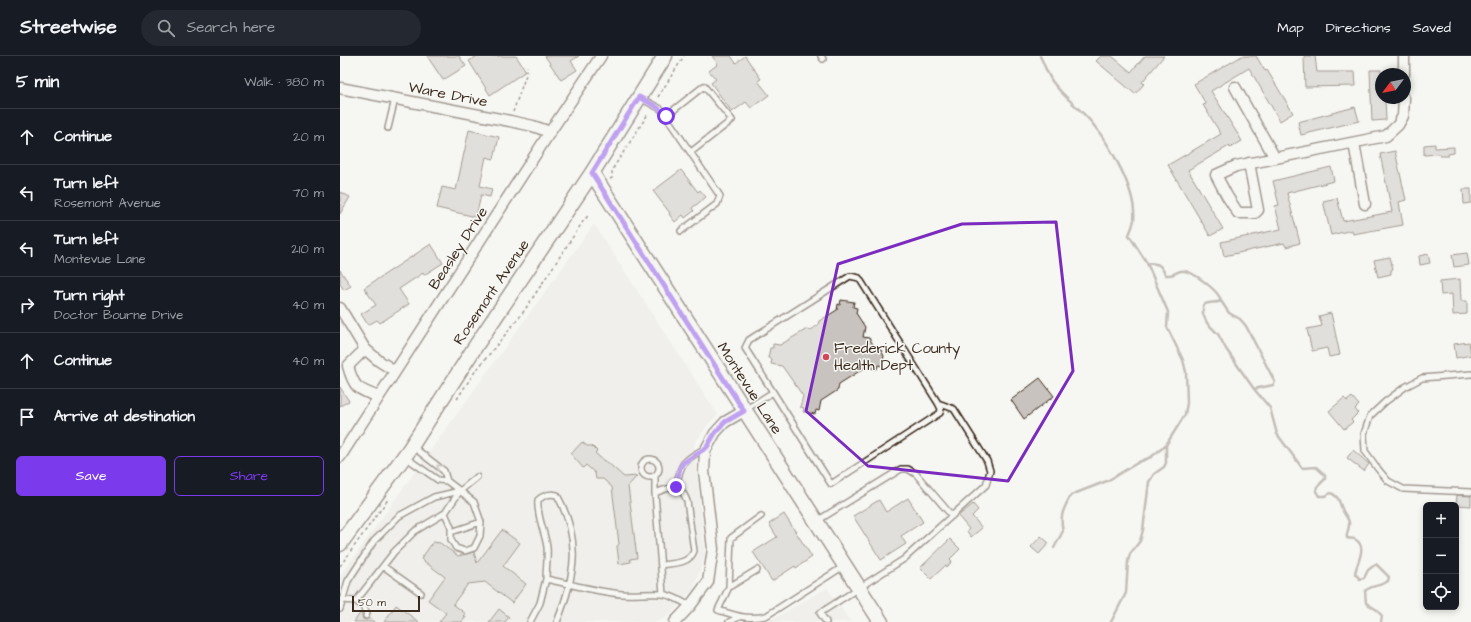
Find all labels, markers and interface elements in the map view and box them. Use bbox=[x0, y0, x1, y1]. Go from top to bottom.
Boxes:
search box bbox=[141, 10, 421, 46]
text: Streetwise bbox=[20, 14, 117, 41]
icon: search bbox=[155, 17, 177, 39]
text: Search here bbox=[187, 17, 275, 38]
text: Map bbox=[1277, 18, 1304, 38]
text: Directions bbox=[1326, 18, 1391, 38]
text: Saved bbox=[1413, 18, 1451, 38]
north arrow bbox=[1375, 68, 1411, 104]
text: 5 min bbox=[16, 70, 59, 94]
text: Walk · 380 m bbox=[244, 73, 324, 91]
street label: Ware Drive bbox=[406, 77, 489, 112]
route start bbox=[657, 107, 675, 125]
icon: ahead bbox=[16, 126, 38, 148]
text: Continue bbox=[54, 126, 112, 147]
text: 20 m bbox=[293, 128, 324, 146]
text: Turn left bbox=[54, 173, 118, 194]
icon: left bbox=[16, 182, 38, 204]
text: 70 m bbox=[292, 184, 324, 202]
text: Rosemont Avenue bbox=[54, 194, 161, 212]
street label: Beasley Drive bbox=[424, 203, 494, 294]
text: Turn left bbox=[54, 229, 118, 250]
street label: Rosemont Avenue bbox=[448, 235, 535, 349]
icon: left bbox=[16, 238, 38, 260]
text: 210 m bbox=[291, 240, 324, 258]
text: Montevue Lane bbox=[54, 250, 146, 268]
text: Turn right bbox=[54, 285, 125, 306]
icon: right bbox=[16, 294, 38, 316]
text: 40 m bbox=[292, 296, 324, 314]
text: Doctor Bourne Drive bbox=[54, 306, 183, 324]
street label: Montevue Lane bbox=[712, 338, 787, 438]
place label: Frederick County Health Dept bbox=[834, 338, 960, 376]
icon: ahead bbox=[16, 350, 38, 372]
text: Continue bbox=[54, 350, 112, 371]
text: 40 m bbox=[292, 352, 324, 370]
marker: Frederick County Health Dept bbox=[821, 352, 831, 362]
icon: arrive bbox=[16, 406, 38, 428]
text: Arrive at destination bbox=[54, 406, 195, 427]
button: Save bbox=[16, 456, 166, 496]
button: Share bbox=[174, 456, 324, 496]
one-way arrow bbox=[436, 465, 444, 472]
route end bbox=[667, 478, 685, 496]
map controls bbox=[1423, 502, 1459, 610]
button: + bbox=[1423, 502, 1459, 538]
button: − bbox=[1423, 538, 1459, 574]
button: locate bbox=[1423, 574, 1459, 610]
scale bar bbox=[352, 594, 420, 613]
text: 50 m bbox=[358, 595, 386, 610]

